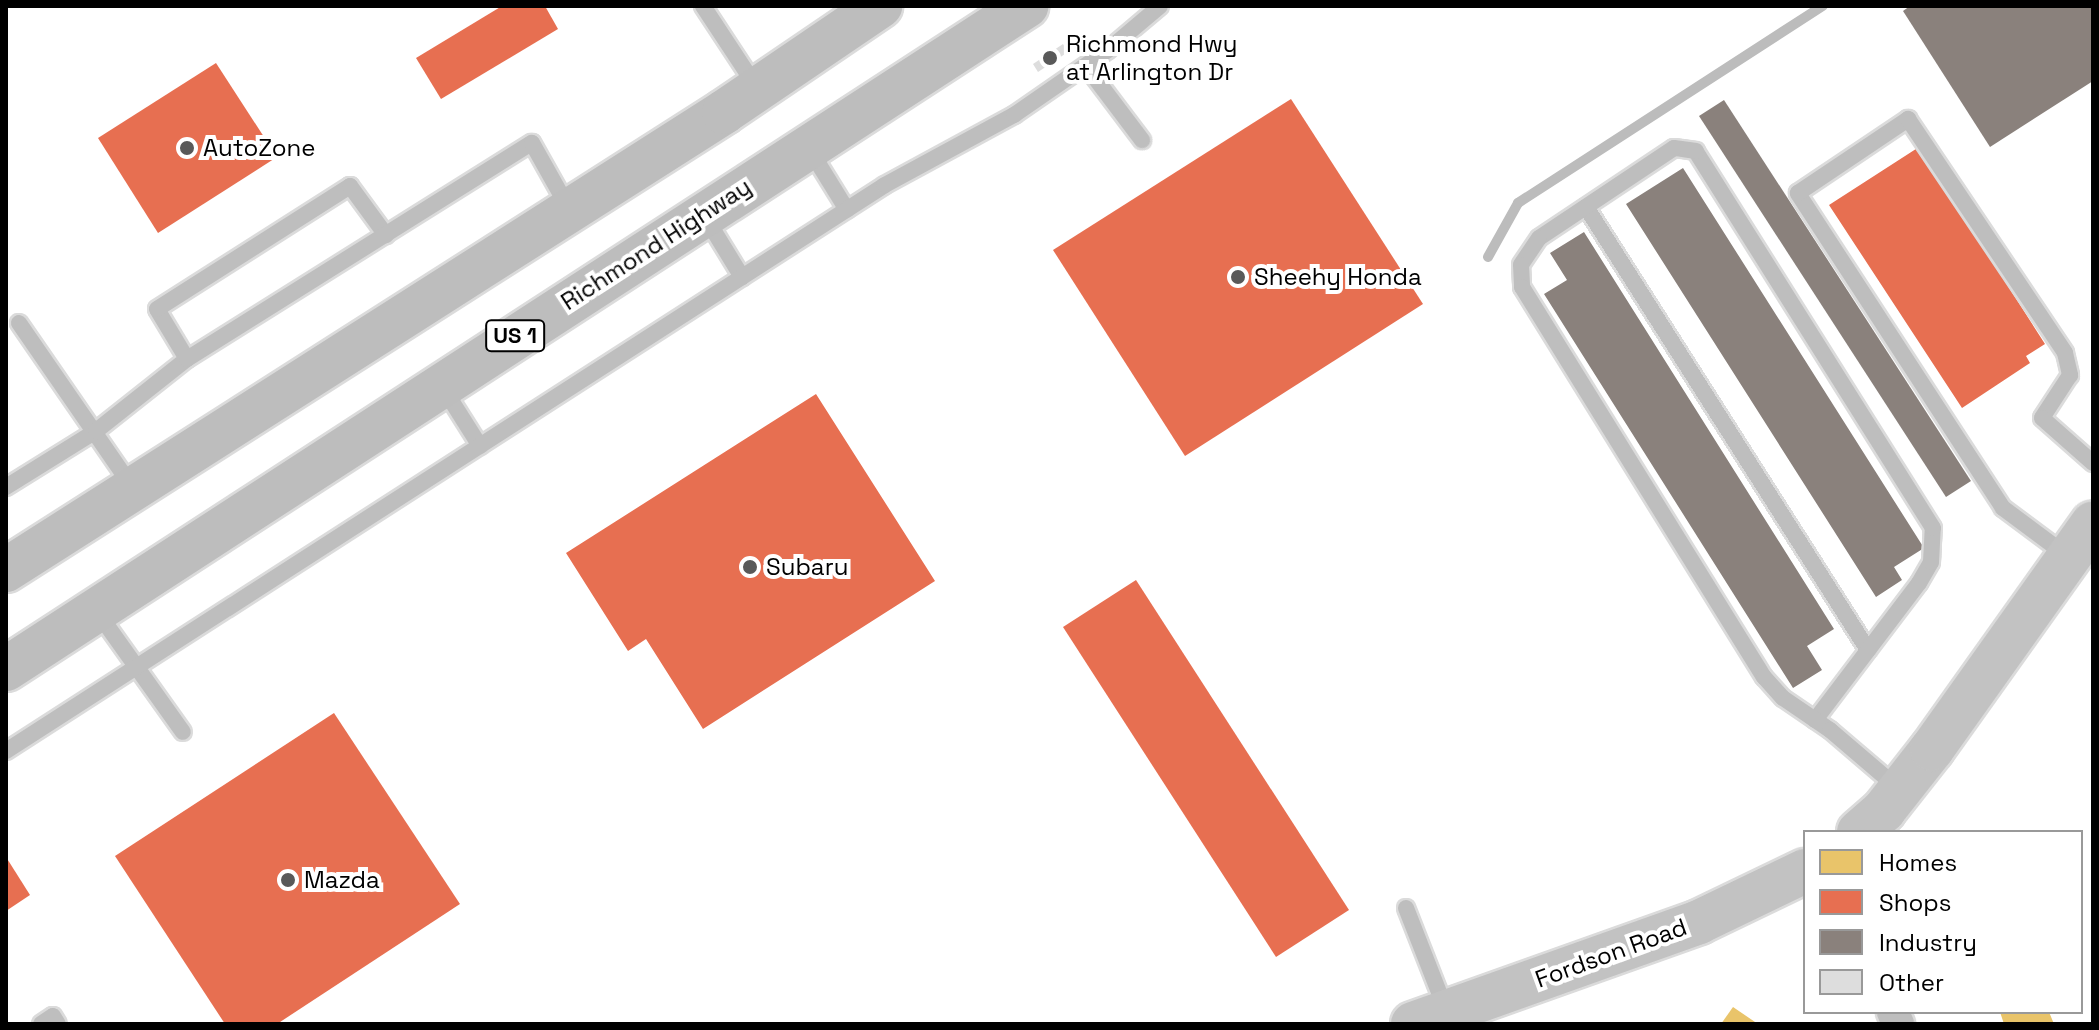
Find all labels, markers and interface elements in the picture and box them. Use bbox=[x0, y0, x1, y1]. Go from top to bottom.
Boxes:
place label: Richmond Hwy at Arlington Dr bbox=[1066, 30, 1238, 86]
marker: Richmond Hwy at Arlington Dr bbox=[1041, 49, 1059, 67]
place label: AutoZone bbox=[203, 134, 315, 162]
marker: AutoZone bbox=[178, 139, 196, 157]
street label: Richmond Highway bbox=[556, 172, 756, 316]
place label: Sheehy Honda bbox=[1254, 263, 1422, 291]
marker: Sheehy Honda bbox=[1229, 268, 1247, 286]
road number: US 1 bbox=[485, 318, 545, 354]
place label: Subaru bbox=[766, 553, 848, 581]
marker: Subaru bbox=[741, 558, 759, 576]
legend bbox=[1803, 830, 2083, 1014]
text: Homes bbox=[1879, 847, 1957, 878]
place label: Mazda bbox=[304, 866, 380, 894]
marker: Mazda bbox=[279, 871, 297, 889]
text: Shops bbox=[1879, 887, 1951, 918]
street label: Fordson Road bbox=[1531, 912, 1691, 994]
text: Industry bbox=[1879, 927, 1977, 958]
text: Other bbox=[1879, 967, 1944, 998]

